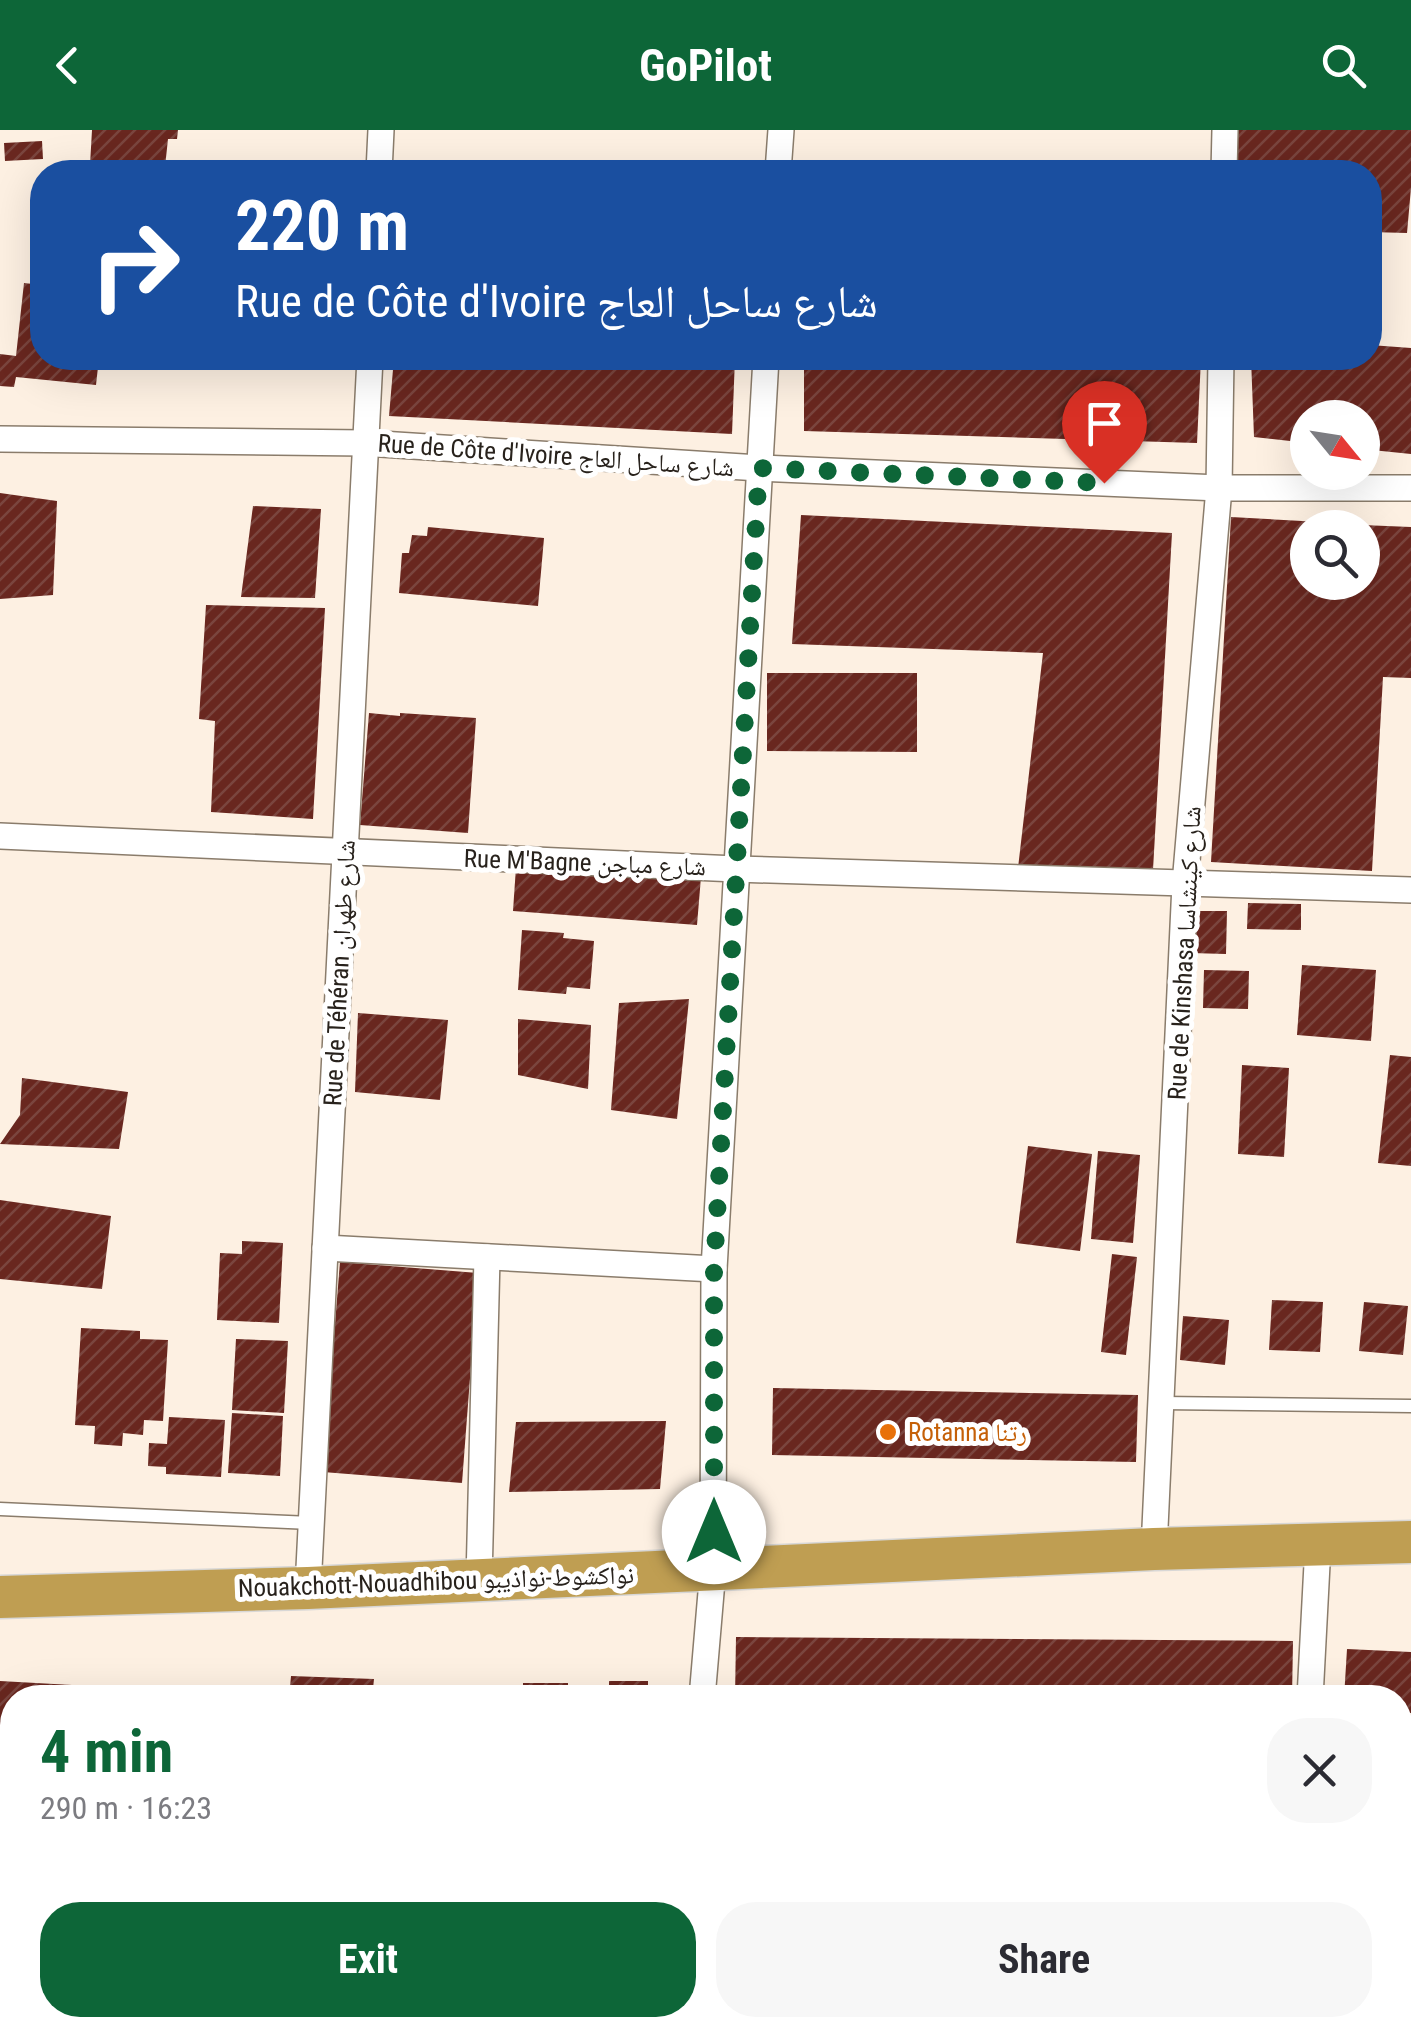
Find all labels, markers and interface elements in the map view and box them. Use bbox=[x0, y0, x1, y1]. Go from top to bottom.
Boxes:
icon: back bbox=[40, 38, 95, 93]
icon: search bbox=[1316, 38, 1371, 93]
text: GoPilot bbox=[639, 39, 772, 92]
text: 220 m bbox=[235, 185, 409, 267]
icon: right bbox=[70, 200, 200, 330]
text: Rue de Côte d'Ivoire شارع ساحل العاج bbox=[235, 275, 878, 328]
pin bbox=[1062, 381, 1147, 484]
icon: arrive bbox=[1077, 396, 1132, 451]
north arrow bbox=[1290, 400, 1380, 490]
map controls bbox=[1290, 400, 1380, 600]
street label: Rue de Côte d'Ivoire شارع ساحل العاج bbox=[377, 429, 735, 483]
button: search bbox=[1290, 510, 1380, 600]
street label: Rue de Kinshasa شارع كينشاسا bbox=[1162, 805, 1208, 1101]
street label: Rue de Téhéran شارع طهران bbox=[318, 839, 362, 1107]
street label: Rue M'Bagne شارع مباجن bbox=[463, 844, 707, 882]
place label: Rotanna رتنا bbox=[908, 1418, 1027, 1447]
marker: Rotanna رتنا bbox=[877, 1421, 899, 1443]
position arrow bbox=[662, 1480, 766, 1584]
street label: Nouakchott-Nouadhibou نواكشوط-نواذيبو bbox=[237, 1560, 635, 1603]
text: 4 min bbox=[40, 1716, 173, 1787]
button: close bbox=[1267, 1718, 1372, 1823]
text: 290 m · 16:23 bbox=[40, 1789, 212, 1827]
button: Exit bbox=[40, 1902, 696, 2017]
button: Share bbox=[716, 1902, 1372, 2017]

